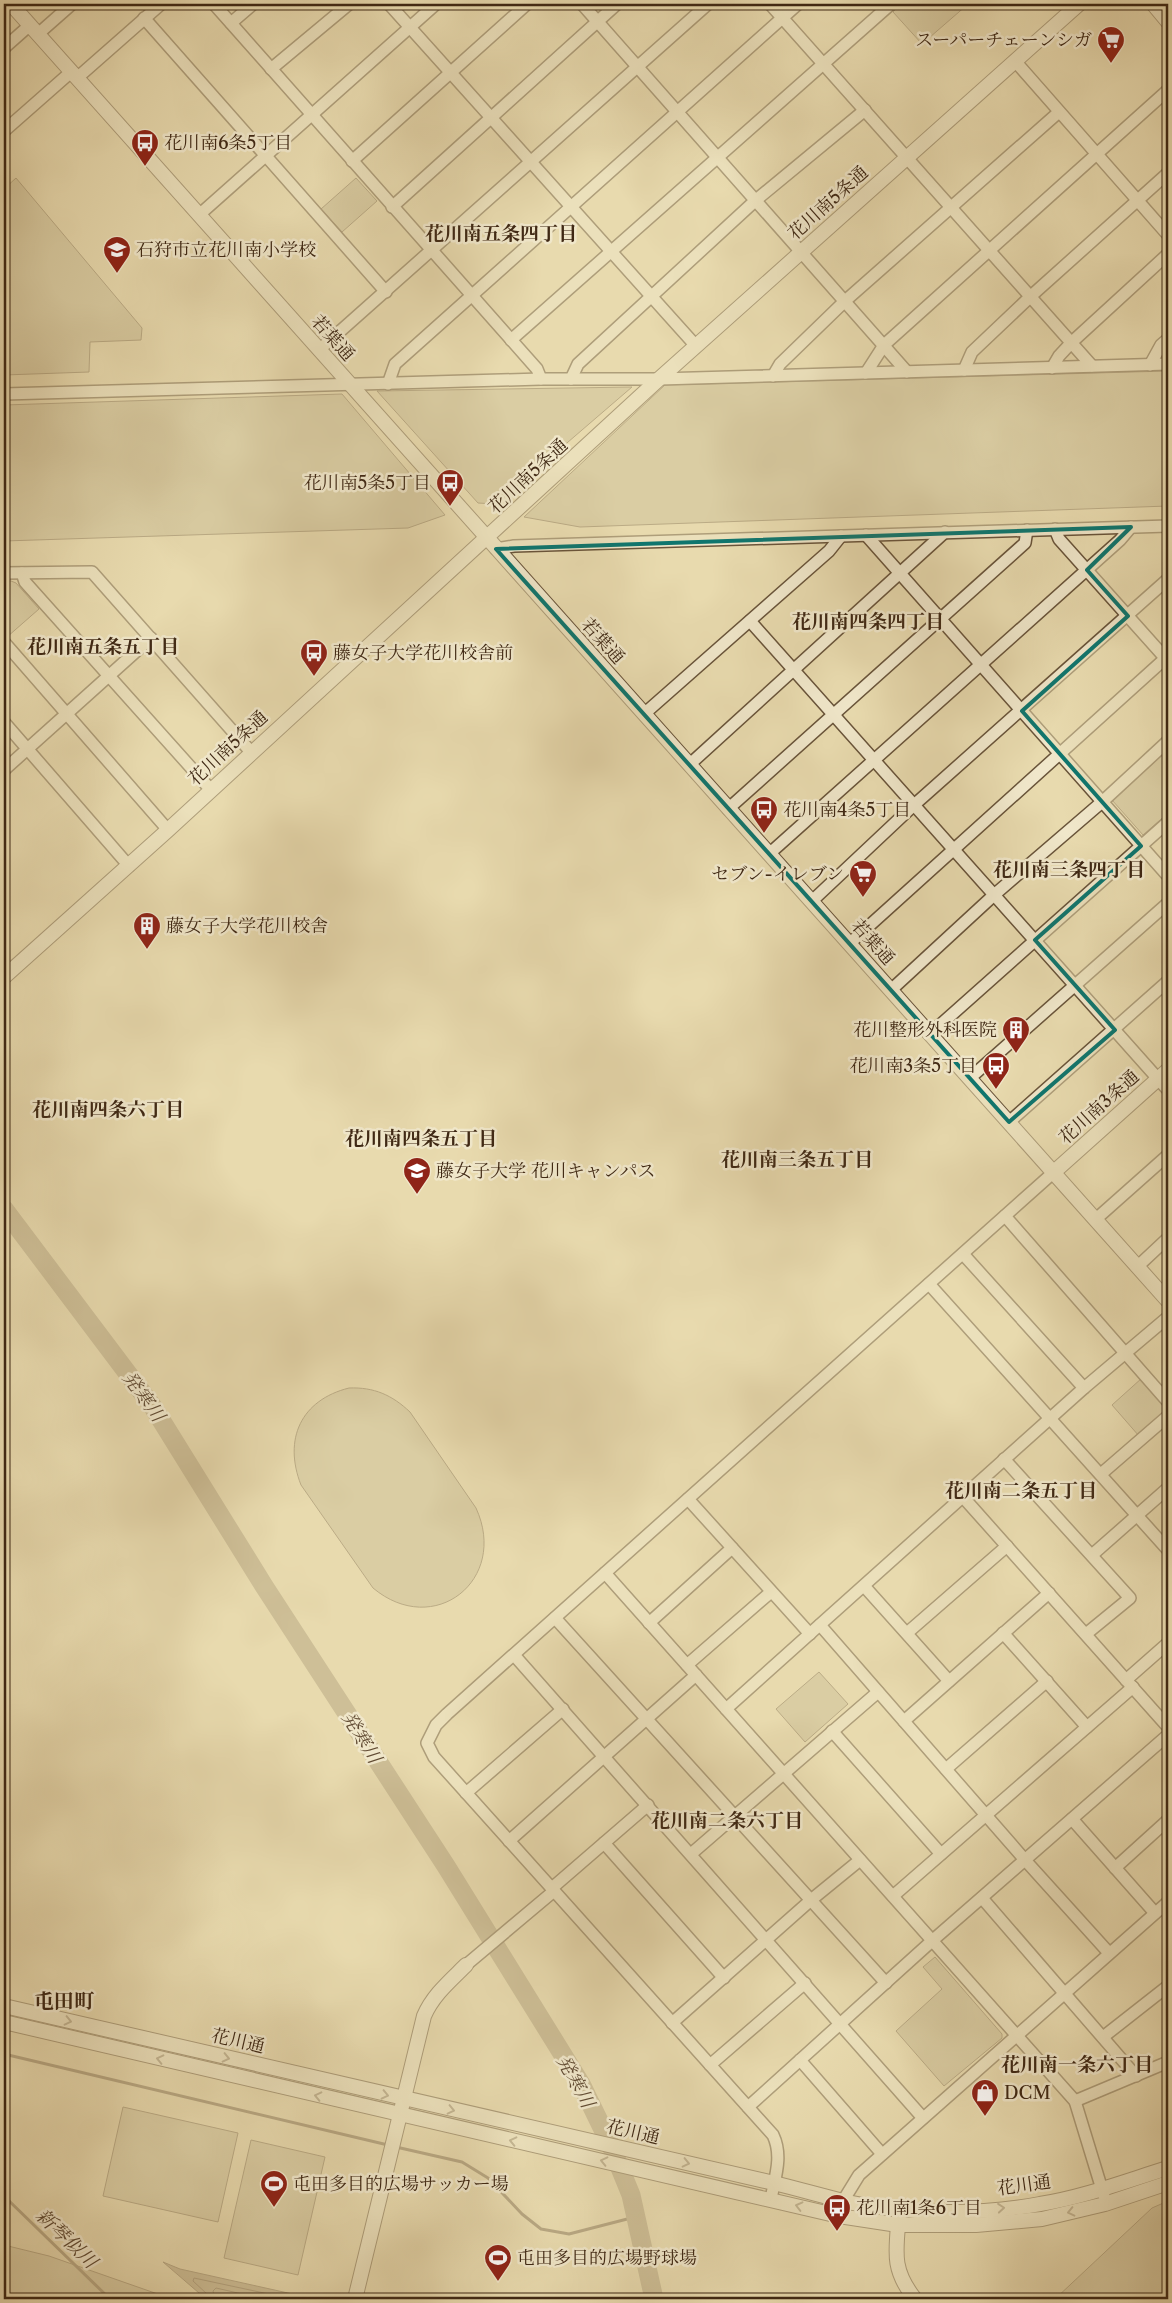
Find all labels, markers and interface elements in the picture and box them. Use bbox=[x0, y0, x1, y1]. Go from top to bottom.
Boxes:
supermarket icon: スーパーチェーンシガ bbox=[1096, 25, 1126, 64]
place label: スーパーチェーンシガ bbox=[915, 29, 1092, 51]
bus stop icon: 花川南6条5丁目 bbox=[130, 128, 160, 167]
place label: 花川南6条5丁目 bbox=[164, 132, 292, 154]
street label: 花川南5条通 bbox=[784, 161, 872, 245]
district label: 花川南五条四丁目 bbox=[425, 222, 577, 245]
school or university icon: 石狩市立花川南小学校 bbox=[102, 235, 132, 274]
place label: 石狩市立花川南小学校 bbox=[136, 239, 316, 261]
street label: 若葉通 bbox=[307, 311, 359, 365]
street label: 花川南5条通 bbox=[484, 434, 572, 518]
bus stop icon: 花川南5条5丁目 bbox=[435, 468, 465, 507]
place label: 花川南5条5丁目 bbox=[303, 472, 431, 494]
district label: 花川南四条四丁目 bbox=[792, 610, 944, 633]
street label: 若葉通 bbox=[577, 614, 629, 668]
district label: 花川南五条五丁目 bbox=[27, 635, 179, 658]
bus stop icon: 藤女子大学花川校舎前 bbox=[299, 638, 329, 677]
place label: 藤女子大学花川校舎前 bbox=[333, 642, 513, 664]
street label: 花川南5条通 bbox=[184, 706, 272, 790]
bus stop icon: 花川南4条5丁目 bbox=[749, 795, 779, 834]
place label: 花川南4条5丁目 bbox=[783, 799, 911, 821]
district label: 花川南三条四丁目 bbox=[993, 858, 1145, 881]
supermarket icon: セブン-イレブン bbox=[848, 859, 878, 898]
place label: セブン-イレブン bbox=[711, 863, 844, 885]
building icon: 藤女子大学花川校舎 bbox=[132, 911, 162, 950]
place label: 藤女子大学花川校舎 bbox=[166, 915, 328, 937]
street label: 若葉通 bbox=[847, 915, 899, 969]
building icon: 花川整形外科医院 bbox=[1001, 1015, 1031, 1054]
place label: 花川整形外科医院 bbox=[853, 1019, 997, 1041]
bus stop icon: 花川南3条5丁目 bbox=[981, 1051, 1011, 1090]
place label: 花川南3条5丁目 bbox=[849, 1055, 977, 1077]
street label: 花川南3条通 bbox=[1055, 1065, 1143, 1149]
district label: 花川南四条六丁目 bbox=[32, 1098, 184, 1121]
district label: 花川南四条五丁目 bbox=[345, 1127, 497, 1150]
district label: 花川南三条五丁目 bbox=[721, 1148, 873, 1171]
school or university icon: 藤女子大学 花川キャンパス bbox=[402, 1156, 432, 1195]
place label: 藤女子大学 花川キャンパス bbox=[436, 1160, 656, 1182]
water label: 発寒川 bbox=[118, 1366, 171, 1428]
district label: 花川南二条五丁目 bbox=[945, 1479, 1097, 1502]
water label: 発寒川 bbox=[337, 1707, 387, 1769]
district label: 花川南二条六丁目 bbox=[651, 1809, 803, 1832]
district label: 屯田町 bbox=[34, 1989, 95, 2013]
one-way arrow bbox=[64, 2015, 73, 2026]
street label: 花川通 bbox=[209, 2024, 267, 2058]
water label: 発寒川 bbox=[552, 2051, 600, 2113]
one-way arrow bbox=[222, 2052, 231, 2063]
district label: 花川南一条六丁目 bbox=[1001, 2053, 1153, 2076]
one-way arrow bbox=[155, 2054, 164, 2065]
shop icon: DCM bbox=[970, 2078, 1000, 2117]
place label: DCM bbox=[1004, 2082, 1051, 2104]
one-way arrow bbox=[380, 2089, 389, 2100]
one-way arrow bbox=[313, 2091, 322, 2102]
one-way arrow bbox=[447, 2104, 456, 2115]
street label: 花川通 bbox=[604, 2115, 662, 2149]
one-way arrow bbox=[509, 2136, 518, 2146]
one-way arrow bbox=[599, 2156, 608, 2167]
one-way arrow bbox=[682, 2157, 691, 2168]
sports icon: 屯田多目的広場サッカー場 bbox=[259, 2169, 289, 2208]
street label: 花川通 bbox=[996, 2170, 1052, 2200]
place label: 屯田多目的広場サッカー場 bbox=[293, 2173, 509, 2195]
bus stop icon: 花川南1条6丁目 bbox=[822, 2193, 852, 2232]
place label: 花川南1条6丁目 bbox=[856, 2197, 982, 2219]
one-way arrow bbox=[795, 2201, 803, 2212]
one-way arrow bbox=[997, 2203, 1005, 2214]
water label: 新琴似川 bbox=[31, 2204, 103, 2274]
one-way arrow bbox=[1067, 2206, 1076, 2217]
sports icon: 屯田多目的広場野球場 bbox=[483, 2243, 513, 2282]
place label: 屯田多目的広場野球場 bbox=[517, 2247, 697, 2269]

